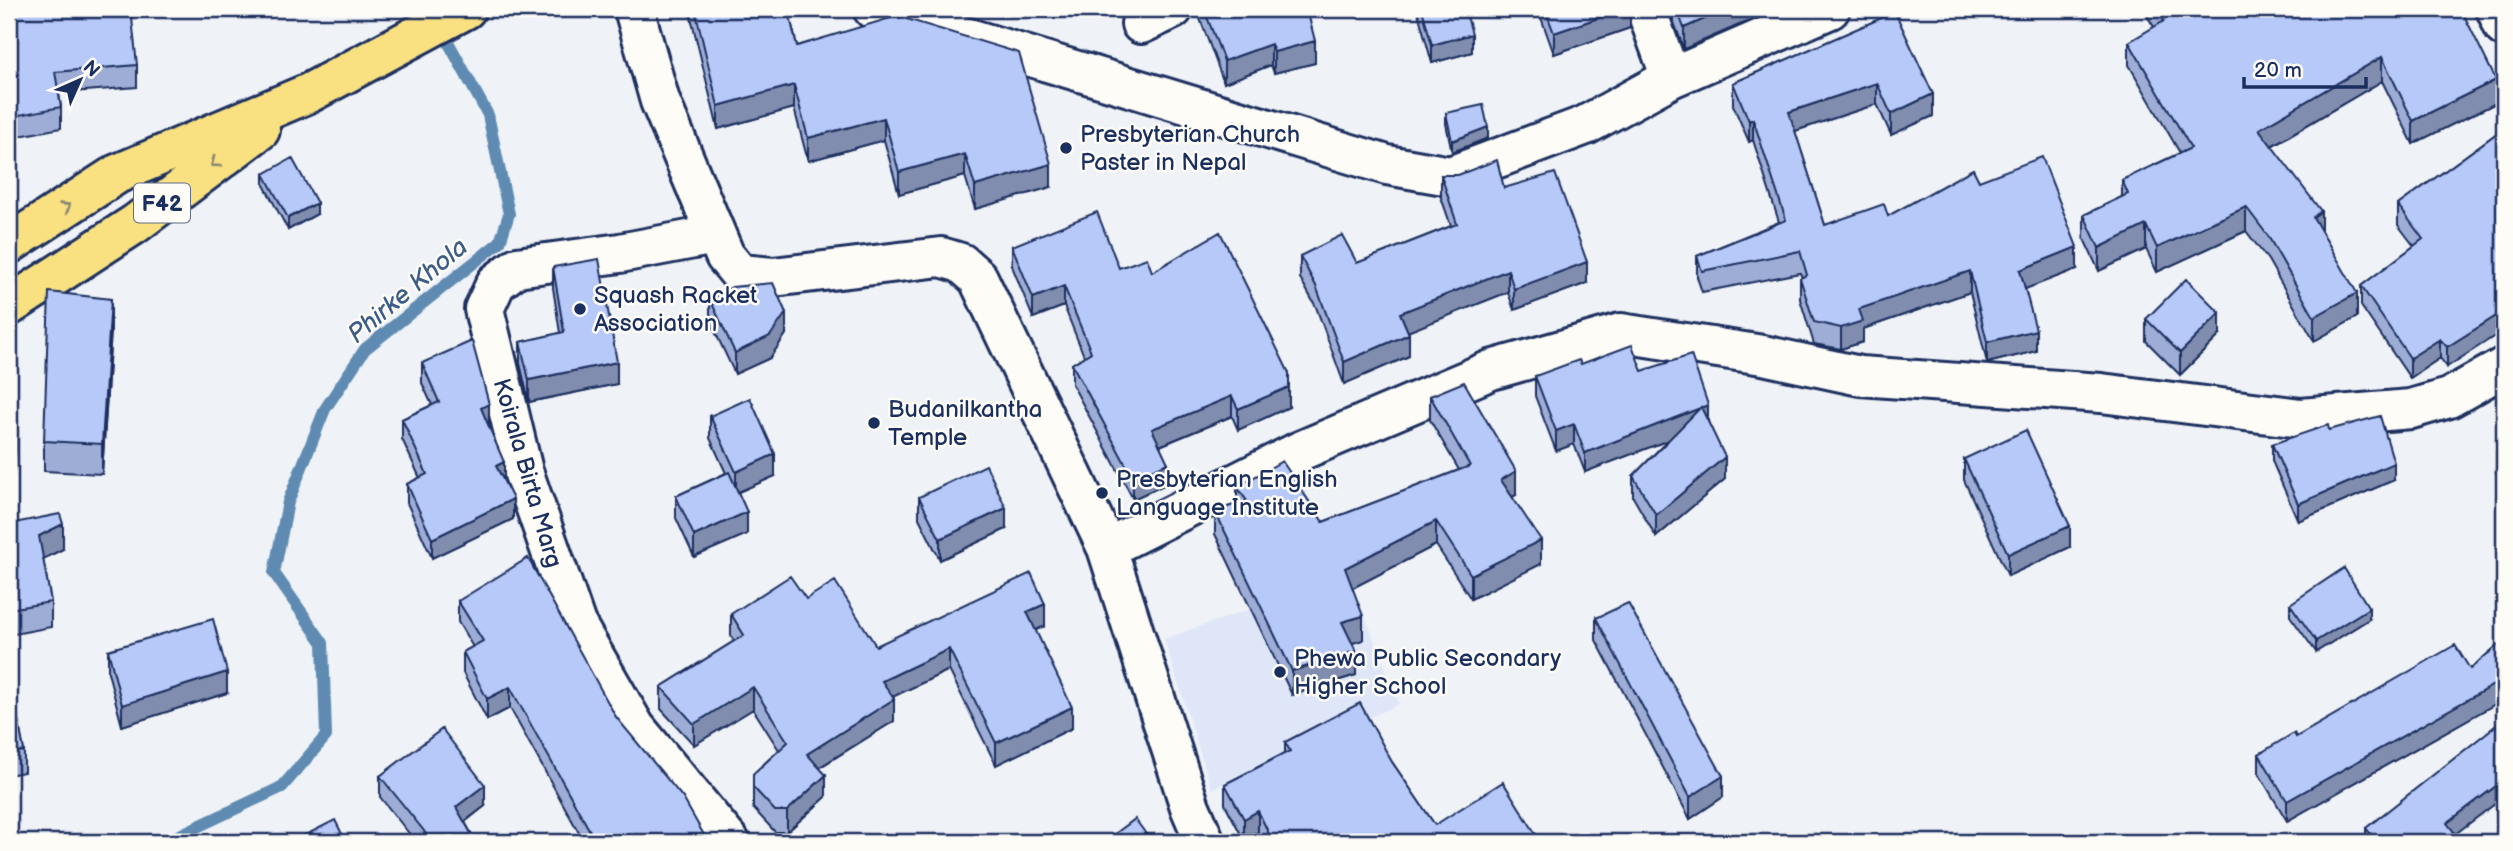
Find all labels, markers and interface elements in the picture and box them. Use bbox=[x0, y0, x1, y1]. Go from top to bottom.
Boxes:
north arrow bbox=[46, 46, 116, 116]
scale bar bbox=[2244, 46, 2366, 90]
text: N bbox=[78, 56, 104, 82]
text: 20 m bbox=[2254, 58, 2302, 83]
place label: Presbyterian Church Paster in Nepal bbox=[1080, 120, 1300, 177]
marker: Presbyterian Church Paster in Nepal bbox=[1058, 140, 1074, 156]
one-way arrow bbox=[211, 155, 223, 167]
road number: F42 bbox=[134, 184, 190, 222]
one-way arrow bbox=[59, 202, 72, 215]
water label: Phirke Khola bbox=[342, 232, 474, 350]
place label: Squash Racket Association bbox=[594, 281, 758, 338]
marker: Squash Racket Association bbox=[572, 301, 588, 317]
street label: Koirala Birta Marg bbox=[487, 375, 568, 571]
place label: Budanilkantha Temple bbox=[888, 395, 1042, 452]
marker: Budanilkantha Temple bbox=[866, 415, 882, 431]
place label: Presbyterian English Language Institute bbox=[1116, 465, 1338, 522]
marker: Presbyterian English Language Institute bbox=[1094, 485, 1110, 501]
place label: Phewa Public Secondary Higher School bbox=[1294, 644, 1561, 701]
marker: Phewa Public Secondary Higher School bbox=[1272, 664, 1288, 680]

